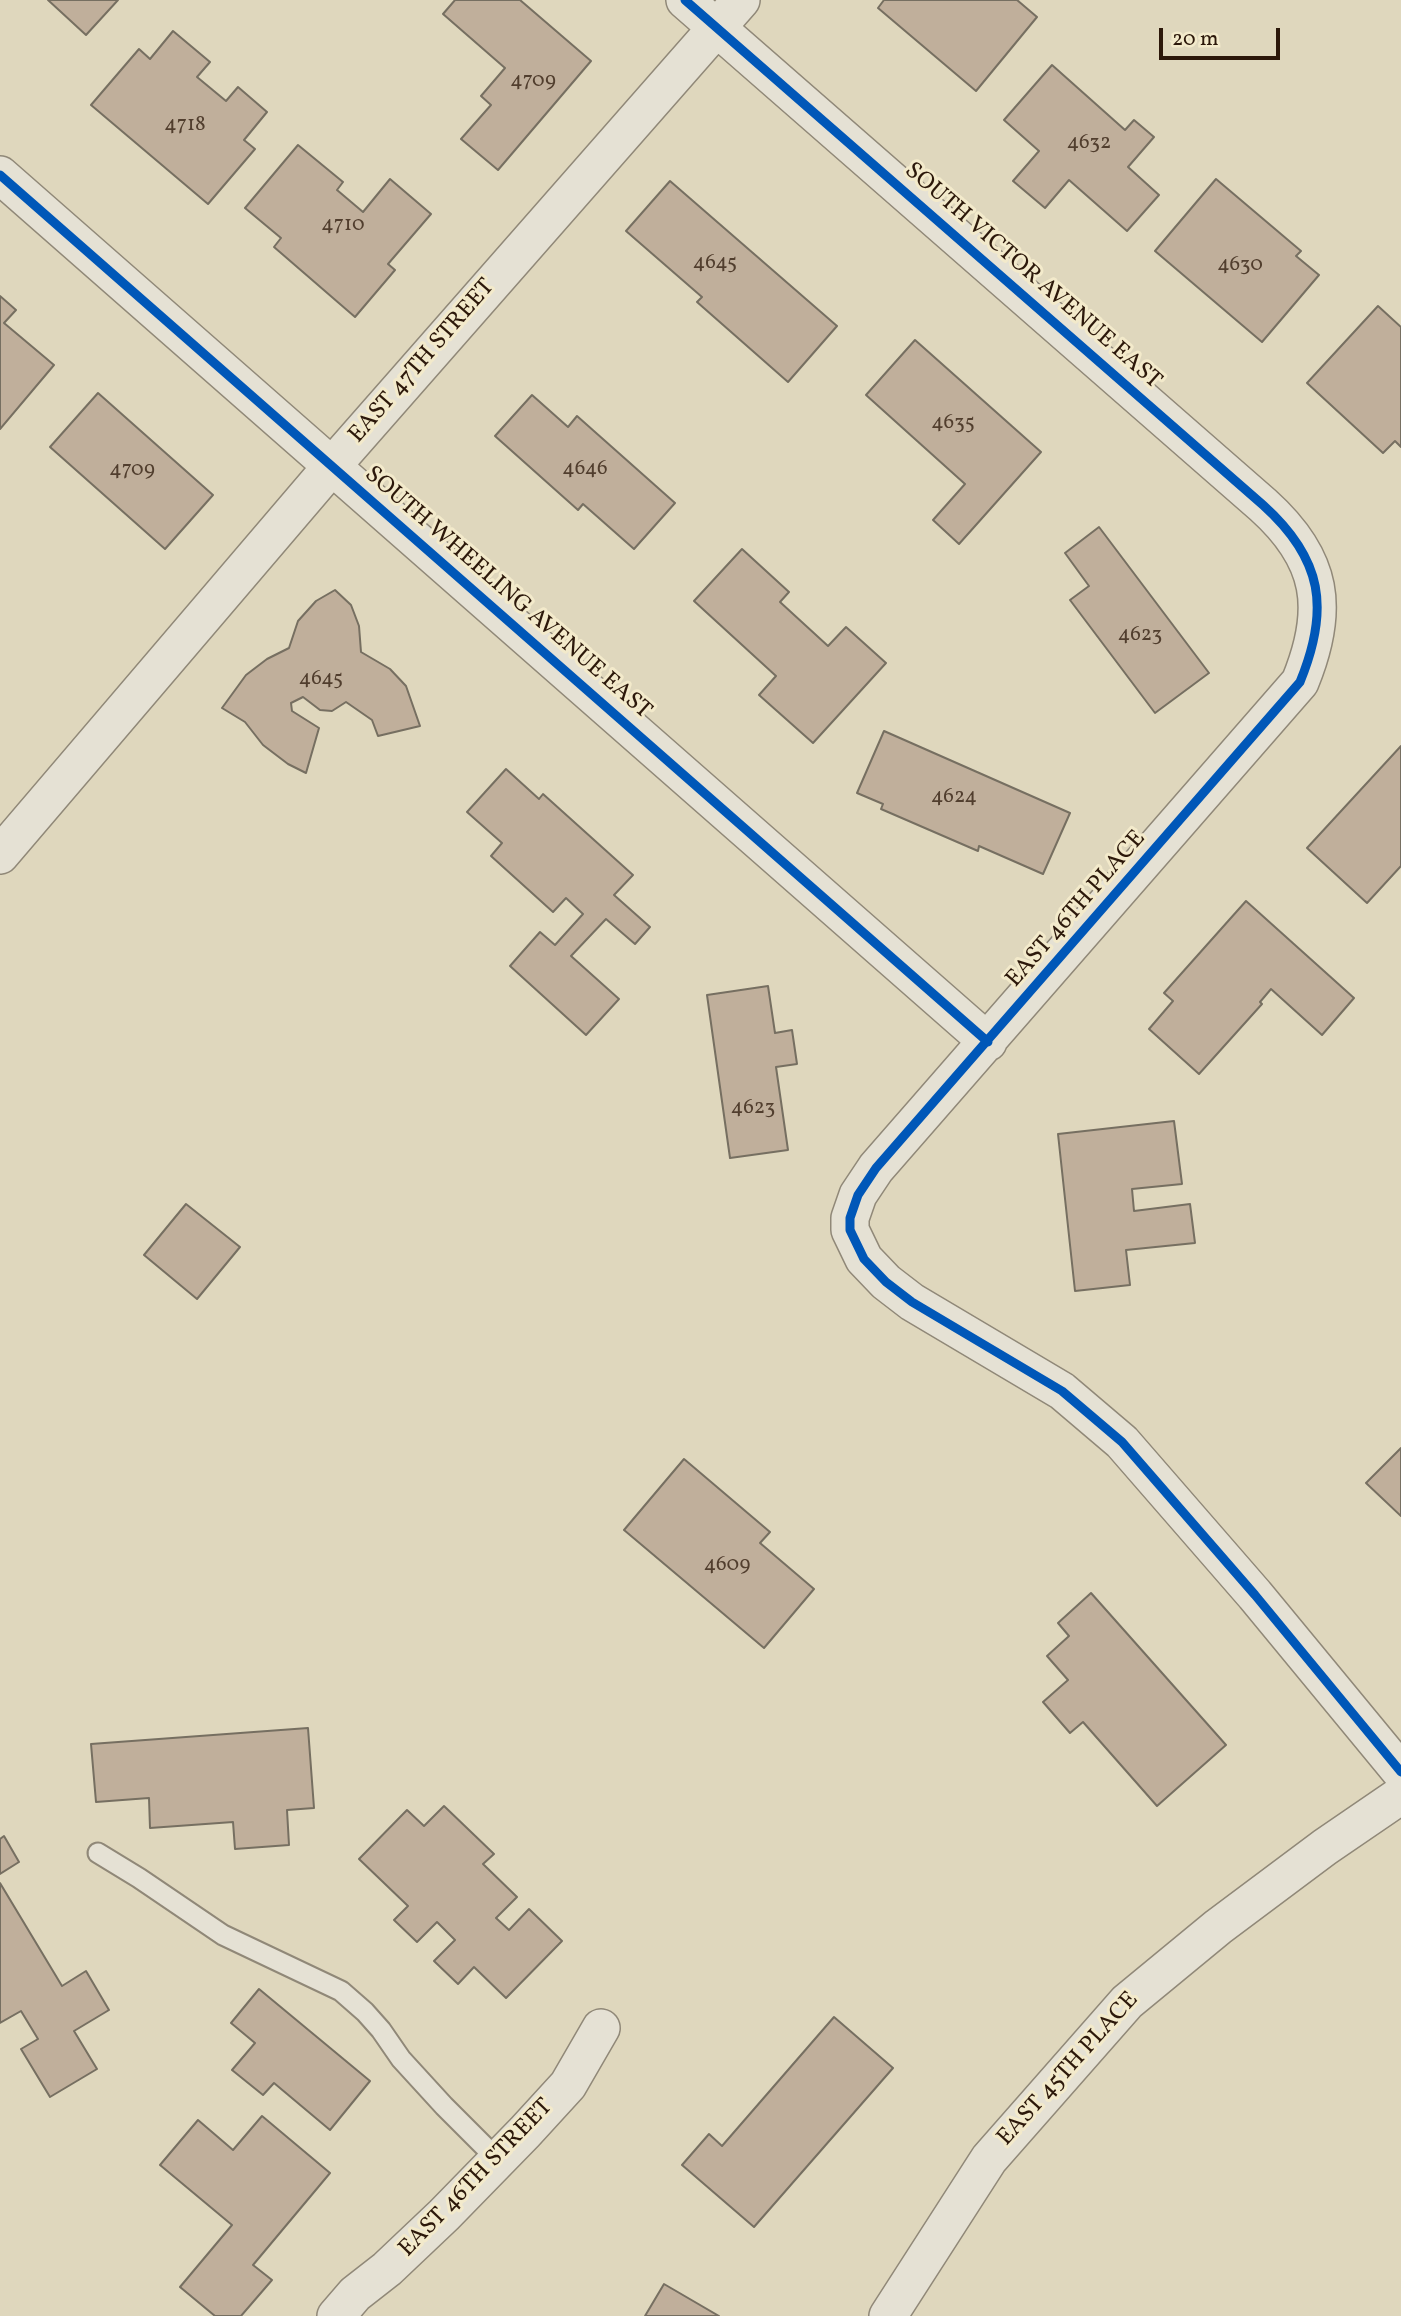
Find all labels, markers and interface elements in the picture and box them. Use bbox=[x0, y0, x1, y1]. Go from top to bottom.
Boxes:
scale bar bbox=[1163, 14, 1284, 58]
text: 20 m bbox=[1172, 25, 1218, 54]
house number: 4709 bbox=[510, 69, 556, 95]
house number: 4718 bbox=[164, 113, 206, 139]
house number: 4632 bbox=[1067, 131, 1111, 157]
street label: SOUTH VICTOR AVENUE EAST bbox=[898, 157, 1166, 397]
house number: 4710 bbox=[321, 213, 365, 239]
house number: 4645 bbox=[693, 251, 737, 277]
house number: 4630 bbox=[1217, 253, 1263, 279]
street label: EAST 47TH STREET bbox=[344, 274, 502, 450]
house number: 4635 bbox=[931, 411, 975, 437]
house number: 4646 bbox=[562, 457, 608, 483]
house number: 4709 bbox=[109, 458, 155, 484]
street label: SOUTH WHEELING AVENUE EAST bbox=[357, 461, 657, 727]
house number: 4623 bbox=[1118, 623, 1162, 649]
house number: 4645 bbox=[299, 667, 343, 693]
house number: 4624 bbox=[931, 785, 977, 811]
street label: EAST 46TH PLACE bbox=[1001, 826, 1153, 994]
house number: 4623 bbox=[731, 1096, 775, 1122]
house number: 4609 bbox=[704, 1553, 750, 1579]
street label: EAST 45TH PLACE bbox=[992, 1987, 1146, 2153]
street label: EAST 46TH STREET bbox=[394, 2094, 560, 2264]

